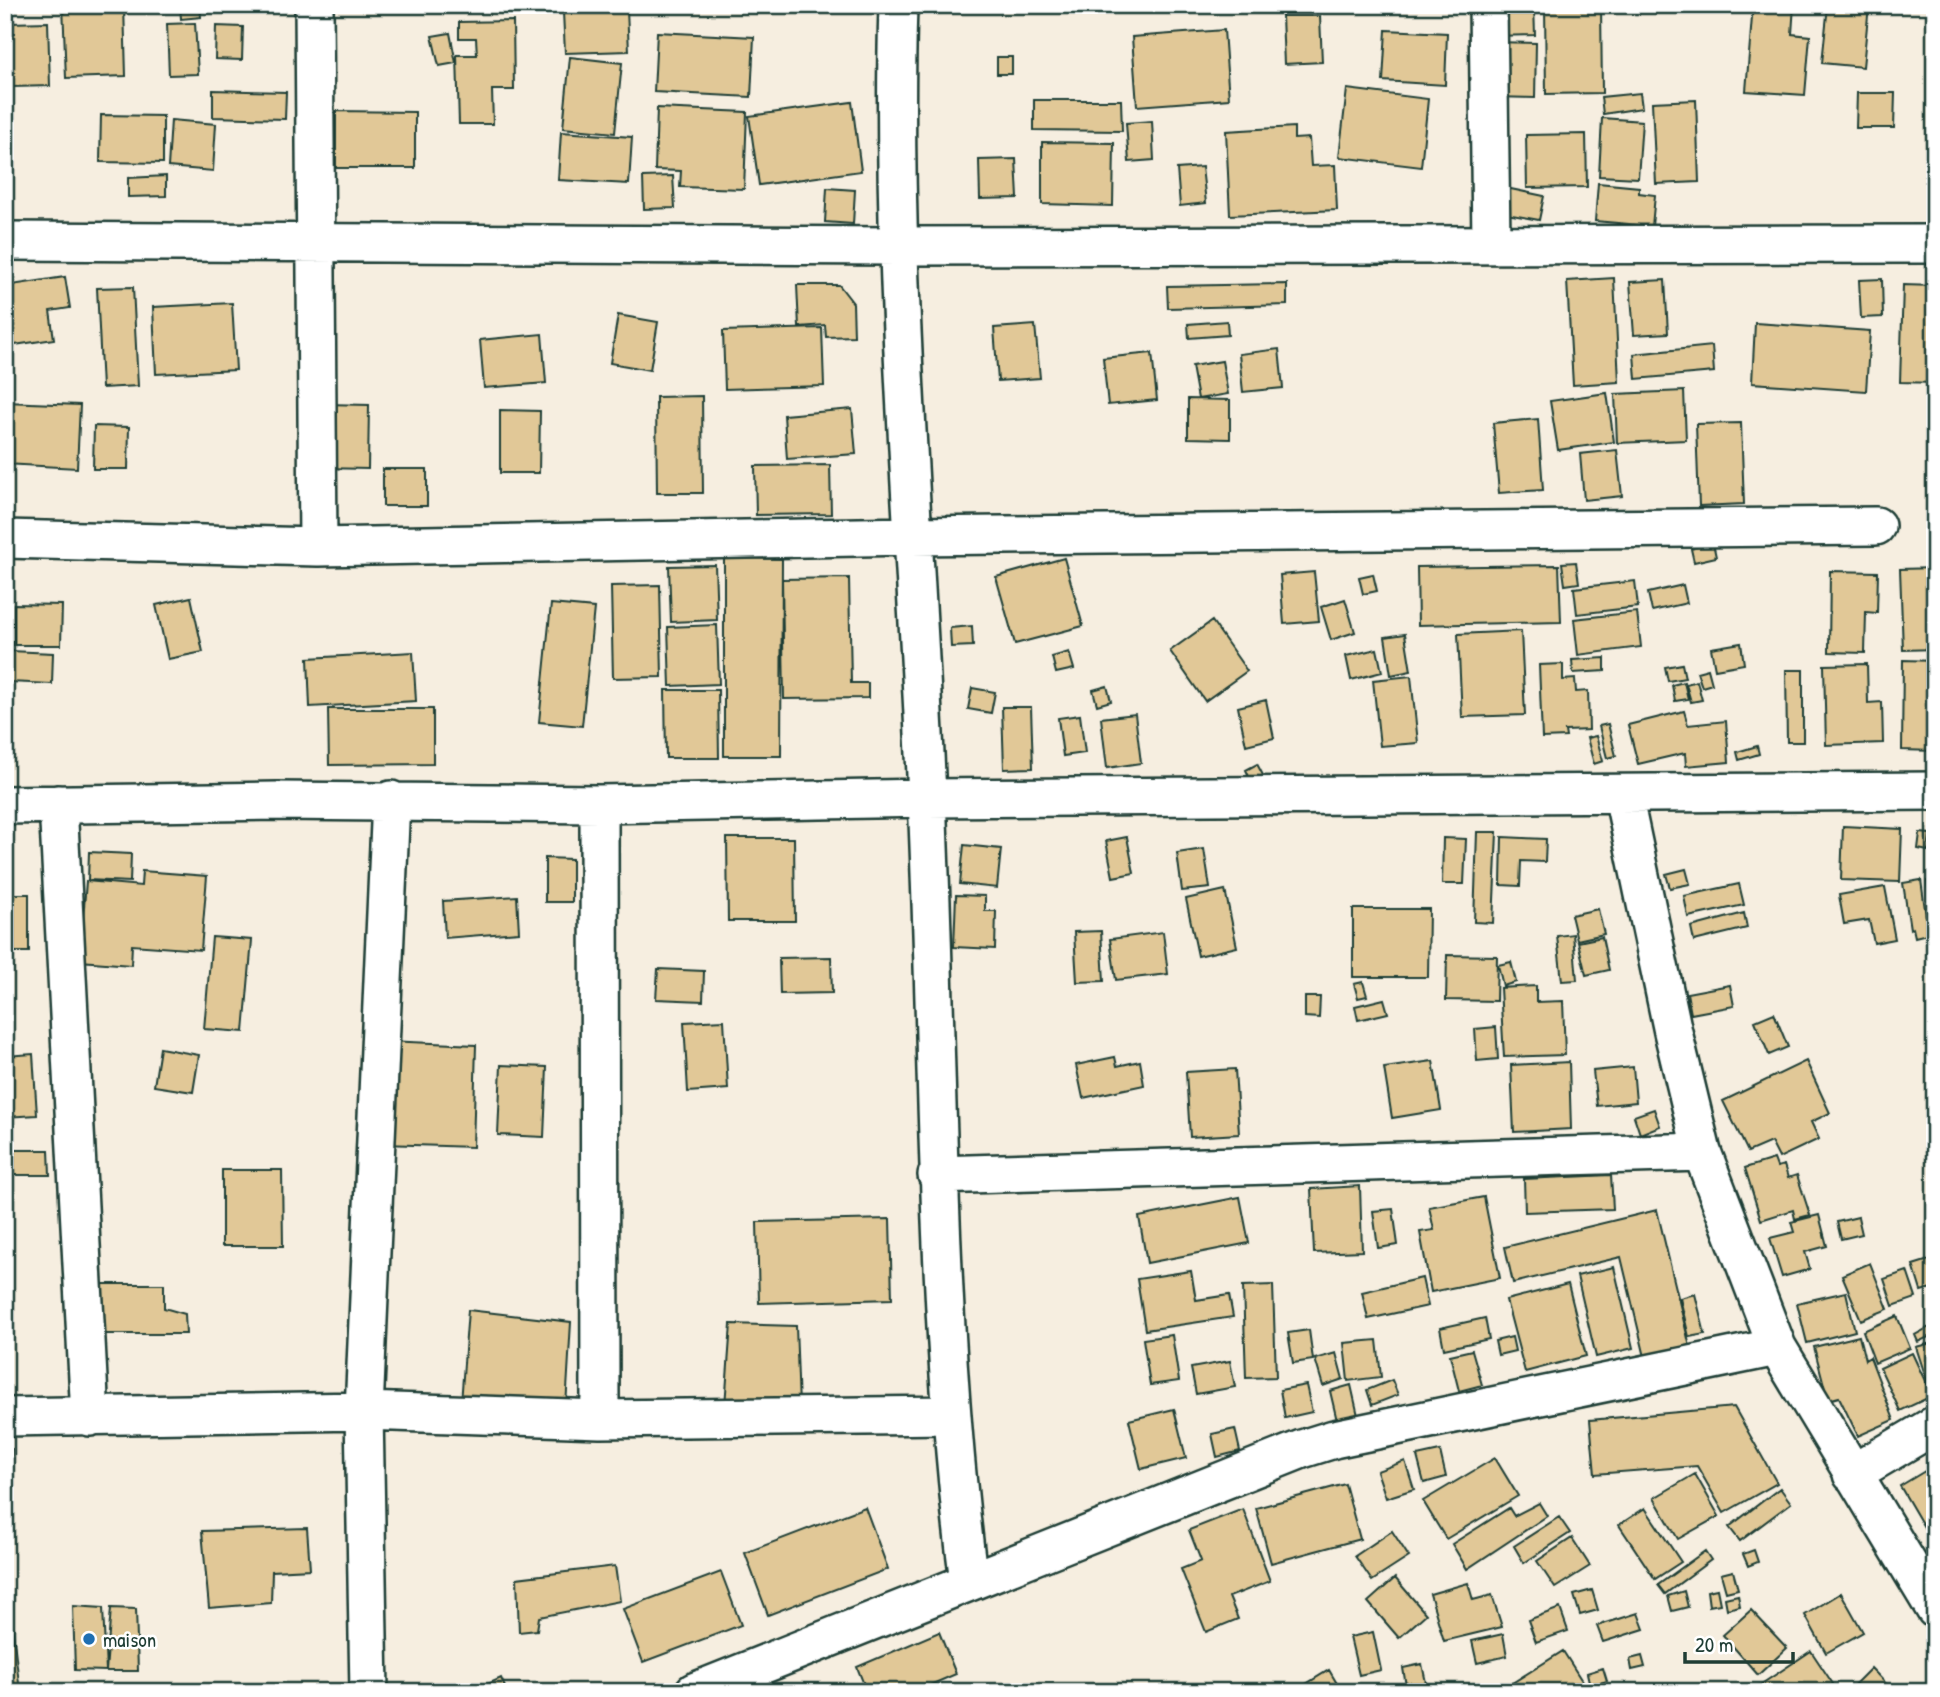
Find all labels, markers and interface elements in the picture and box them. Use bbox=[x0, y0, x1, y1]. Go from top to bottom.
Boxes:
scale bar bbox=[1685, 1620, 1793, 1664]
place label: maison bbox=[103, 1625, 156, 1654]
text: 20 m bbox=[1695, 1630, 1733, 1659]
marker: maison bbox=[81, 1631, 97, 1647]

